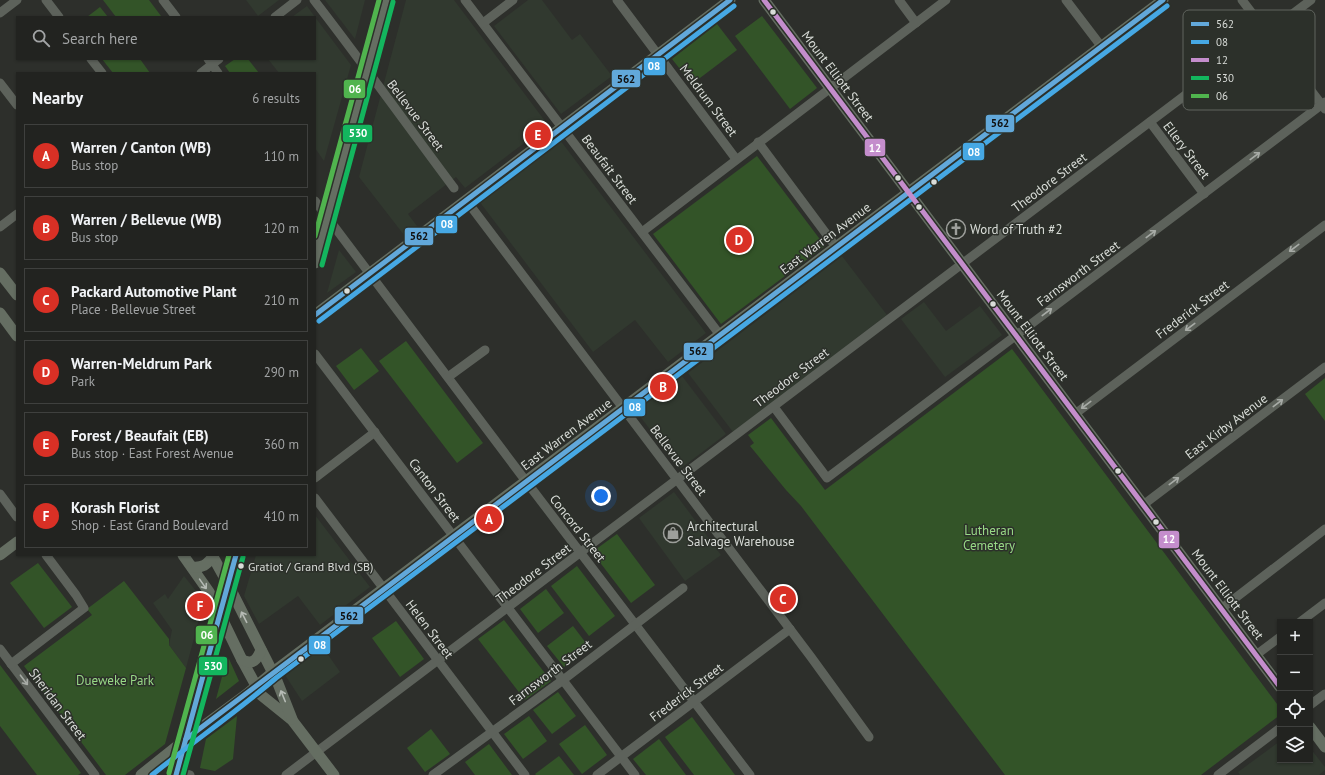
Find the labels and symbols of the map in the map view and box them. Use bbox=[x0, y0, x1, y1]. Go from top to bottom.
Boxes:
unlabelled marker bbox=[768, 7, 778, 17]
legend bbox=[1183, 10, 1315, 110]
text: 562 bbox=[1216, 17, 1234, 31]
street label: Mount Elliott Street bbox=[798, 27, 878, 126]
text: 08 bbox=[1216, 35, 1228, 49]
text: 12 bbox=[1216, 53, 1228, 67]
line badge: 08 bbox=[643, 57, 666, 76]
text: 08 bbox=[648, 59, 660, 73]
street label: Meldrum Street bbox=[676, 61, 742, 140]
line badge: 562 bbox=[611, 69, 641, 88]
text: 530 bbox=[1216, 71, 1234, 85]
text: 562 bbox=[617, 72, 635, 86]
street label: Bellevue Street bbox=[383, 76, 448, 155]
line badge: 06 bbox=[343, 79, 366, 99]
text: 06 bbox=[349, 82, 361, 96]
text: 06 bbox=[1216, 89, 1228, 103]
line badge: 562 bbox=[985, 114, 1015, 133]
text: 562 bbox=[991, 116, 1009, 130]
street label: Ellery Street bbox=[1159, 118, 1214, 183]
pin: E bbox=[525, 120, 551, 150]
line badge: 530 bbox=[342, 124, 373, 143]
text: 530 bbox=[349, 126, 367, 140]
street label: Beaufait Street bbox=[578, 131, 642, 208]
line badge: 12 bbox=[864, 138, 886, 157]
text: 12 bbox=[869, 141, 881, 155]
line badge: 08 bbox=[962, 142, 985, 161]
text: 08 bbox=[968, 145, 980, 159]
street label: Theodore Street bbox=[1008, 148, 1091, 216]
one-way arrow bbox=[1249, 151, 1260, 160]
unlabelled marker bbox=[893, 173, 903, 183]
unlabelled marker bbox=[929, 177, 939, 187]
street label: East Warren Avenue bbox=[776, 199, 874, 278]
unlabelled marker bbox=[914, 202, 924, 212]
line badge: 08 bbox=[435, 215, 458, 234]
text: 08 bbox=[441, 217, 453, 231]
church icon: Word of Truth #2 bbox=[945, 218, 967, 240]
place label: Word of Truth #2 bbox=[970, 221, 1063, 238]
pin: D bbox=[726, 225, 752, 255]
line badge: 562 bbox=[404, 227, 434, 246]
text: 562 bbox=[410, 229, 428, 243]
one-way arrow bbox=[1145, 230, 1156, 238]
street label: Farnsworth Street bbox=[1033, 236, 1124, 310]
one-way arrow bbox=[1288, 244, 1299, 252]
street label: Frederick Street bbox=[1152, 276, 1233, 343]
unlabelled marker bbox=[342, 286, 352, 296]
street label: Mount Elliott Street bbox=[993, 286, 1073, 385]
unlabelled marker bbox=[988, 299, 998, 309]
one-way arrow bbox=[1042, 308, 1053, 317]
one-way arrow bbox=[1185, 322, 1196, 331]
line badge: 562 bbox=[683, 342, 714, 361]
street label: Theodore Street bbox=[750, 343, 833, 411]
text: 562 bbox=[689, 344, 707, 358]
pin: B bbox=[650, 372, 676, 402]
street label: East Kirby Avenue bbox=[1182, 390, 1271, 463]
street label: East Warren Avenue bbox=[517, 395, 615, 474]
line badge: 08 bbox=[623, 398, 646, 417]
one-way arrow bbox=[1272, 399, 1283, 407]
text: 08 bbox=[629, 400, 641, 414]
one-way arrow bbox=[1081, 401, 1092, 409]
street label: Bellevue Street bbox=[646, 421, 711, 500]
street label: Canton Street bbox=[405, 455, 465, 526]
unlabelled marker bbox=[1113, 466, 1123, 476]
one-way arrow bbox=[1169, 477, 1180, 486]
your location bbox=[591, 486, 611, 506]
street label: Concord Street bbox=[546, 491, 610, 566]
pin: A bbox=[476, 504, 502, 534]
unlabelled marker bbox=[1151, 517, 1161, 527]
place label: Architectural Salvage Warehouse bbox=[687, 518, 795, 550]
shop icon: Architectural Salvage Warehouse bbox=[662, 522, 684, 544]
park label: Lutheran Cemetery bbox=[963, 522, 1015, 554]
line badge: 12 bbox=[1158, 530, 1180, 549]
text: 12 bbox=[1163, 532, 1175, 546]
street label: Theodore Street bbox=[492, 539, 575, 607]
street label: Mount Elliott Street bbox=[1188, 545, 1268, 644]
place label: Gratiot / Grand Blvd (SB) bbox=[248, 559, 373, 574]
marker: Gratiot / Grand Blvd (SB) bbox=[236, 561, 246, 571]
one-way arrow bbox=[199, 578, 207, 589]
pin: C bbox=[770, 584, 796, 614]
pin: F bbox=[187, 591, 213, 621]
street label: Helen Street bbox=[402, 596, 458, 663]
line badge: 562 bbox=[334, 606, 364, 625]
text: 562 bbox=[340, 609, 358, 623]
one-way arrow bbox=[240, 611, 247, 623]
line badge: 06 bbox=[195, 625, 218, 645]
text: 06 bbox=[201, 628, 213, 642]
line badge: 08 bbox=[308, 635, 331, 655]
street label: Farnsworth Street bbox=[505, 635, 596, 709]
text: 08 bbox=[314, 638, 326, 652]
unlabelled marker bbox=[296, 654, 306, 664]
line badge: 530 bbox=[198, 656, 228, 676]
text: 530 bbox=[204, 659, 222, 673]
street label: Frederick Street bbox=[646, 659, 727, 726]
street label: Sheridan Street bbox=[25, 665, 91, 744]
park label: Dueweke Park bbox=[76, 672, 155, 689]
one-way arrow bbox=[19, 675, 28, 686]
one-way arrow bbox=[279, 691, 286, 703]

